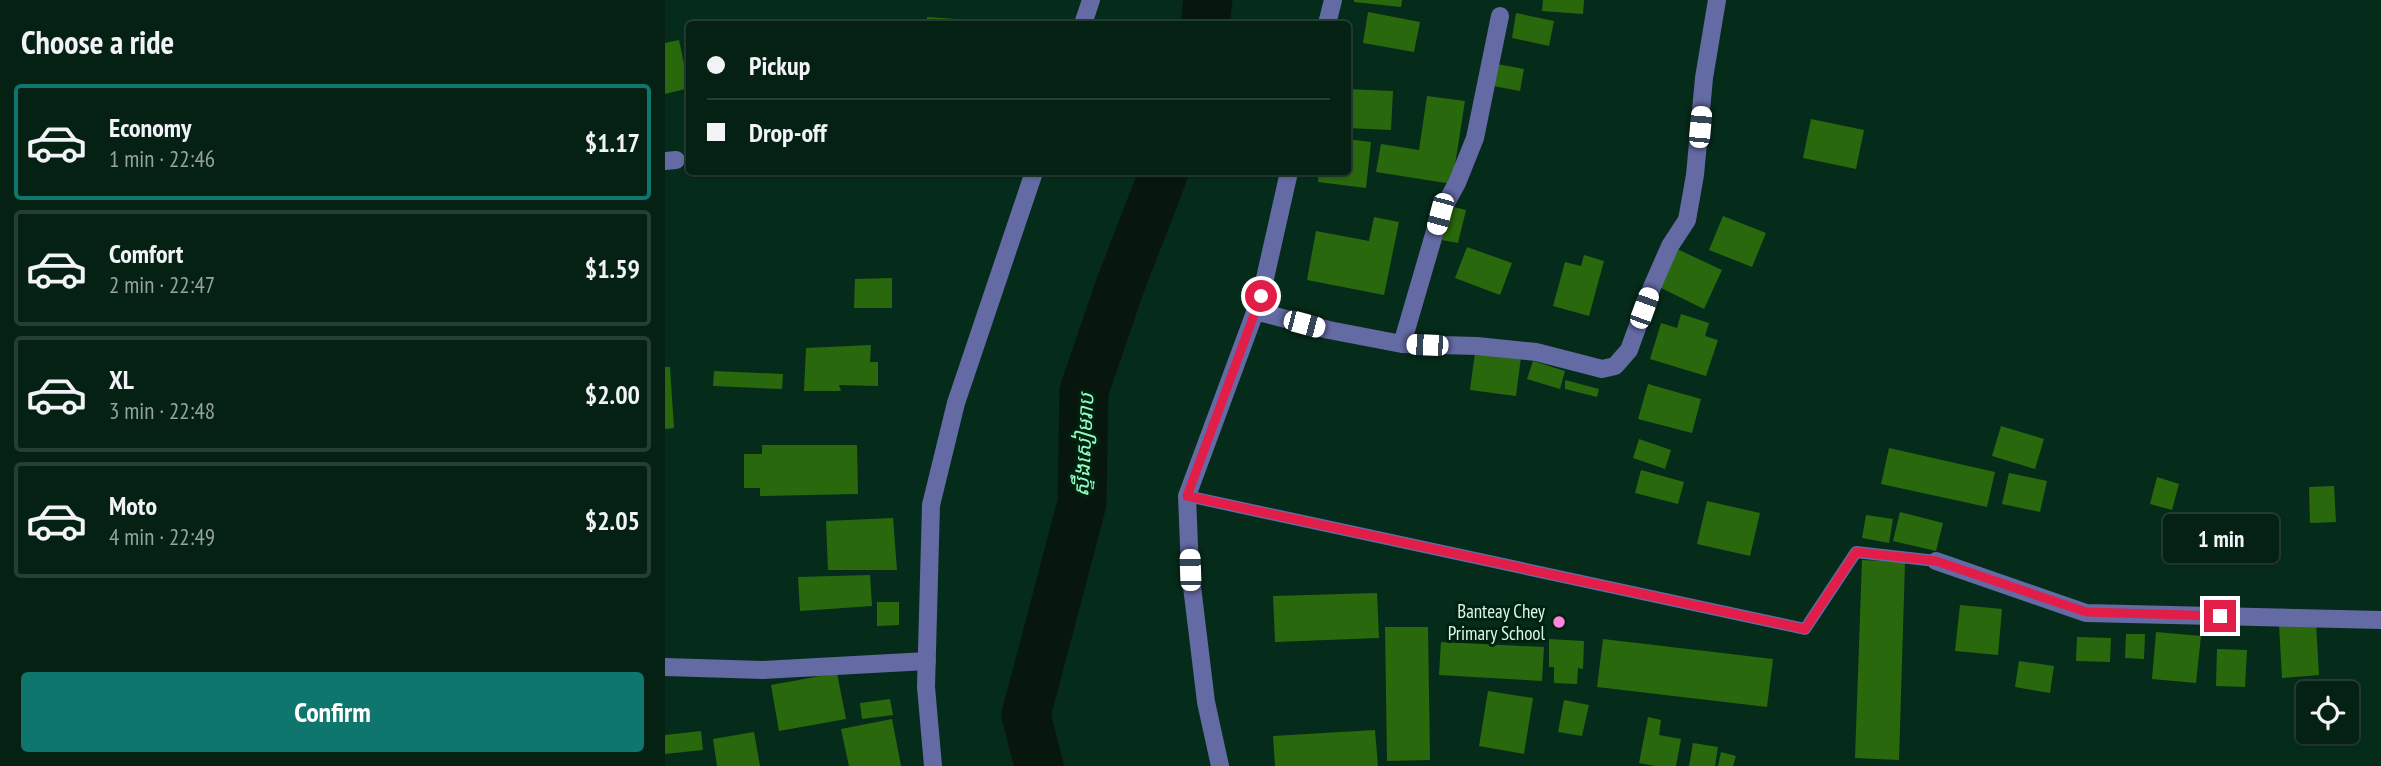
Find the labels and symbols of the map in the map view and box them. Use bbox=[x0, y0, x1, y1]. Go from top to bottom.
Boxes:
car bbox=[1688, 105, 1713, 149]
car bbox=[1425, 191, 1456, 237]
route start bbox=[1245, 280, 1277, 312]
car bbox=[1627, 285, 1662, 331]
car bbox=[1281, 308, 1328, 340]
car bbox=[1406, 334, 1449, 356]
water label: ស្ទឹងសៀមរាប bbox=[1067, 391, 1100, 498]
callout: 1 min bbox=[2162, 514, 2278, 564]
car bbox=[1179, 549, 1202, 591]
place label: Banteay Chey Primary School bbox=[1448, 599, 1546, 645]
route end bbox=[2204, 600, 2236, 632]
marker: Banteay Chey Primary School bbox=[1551, 614, 1567, 630]

